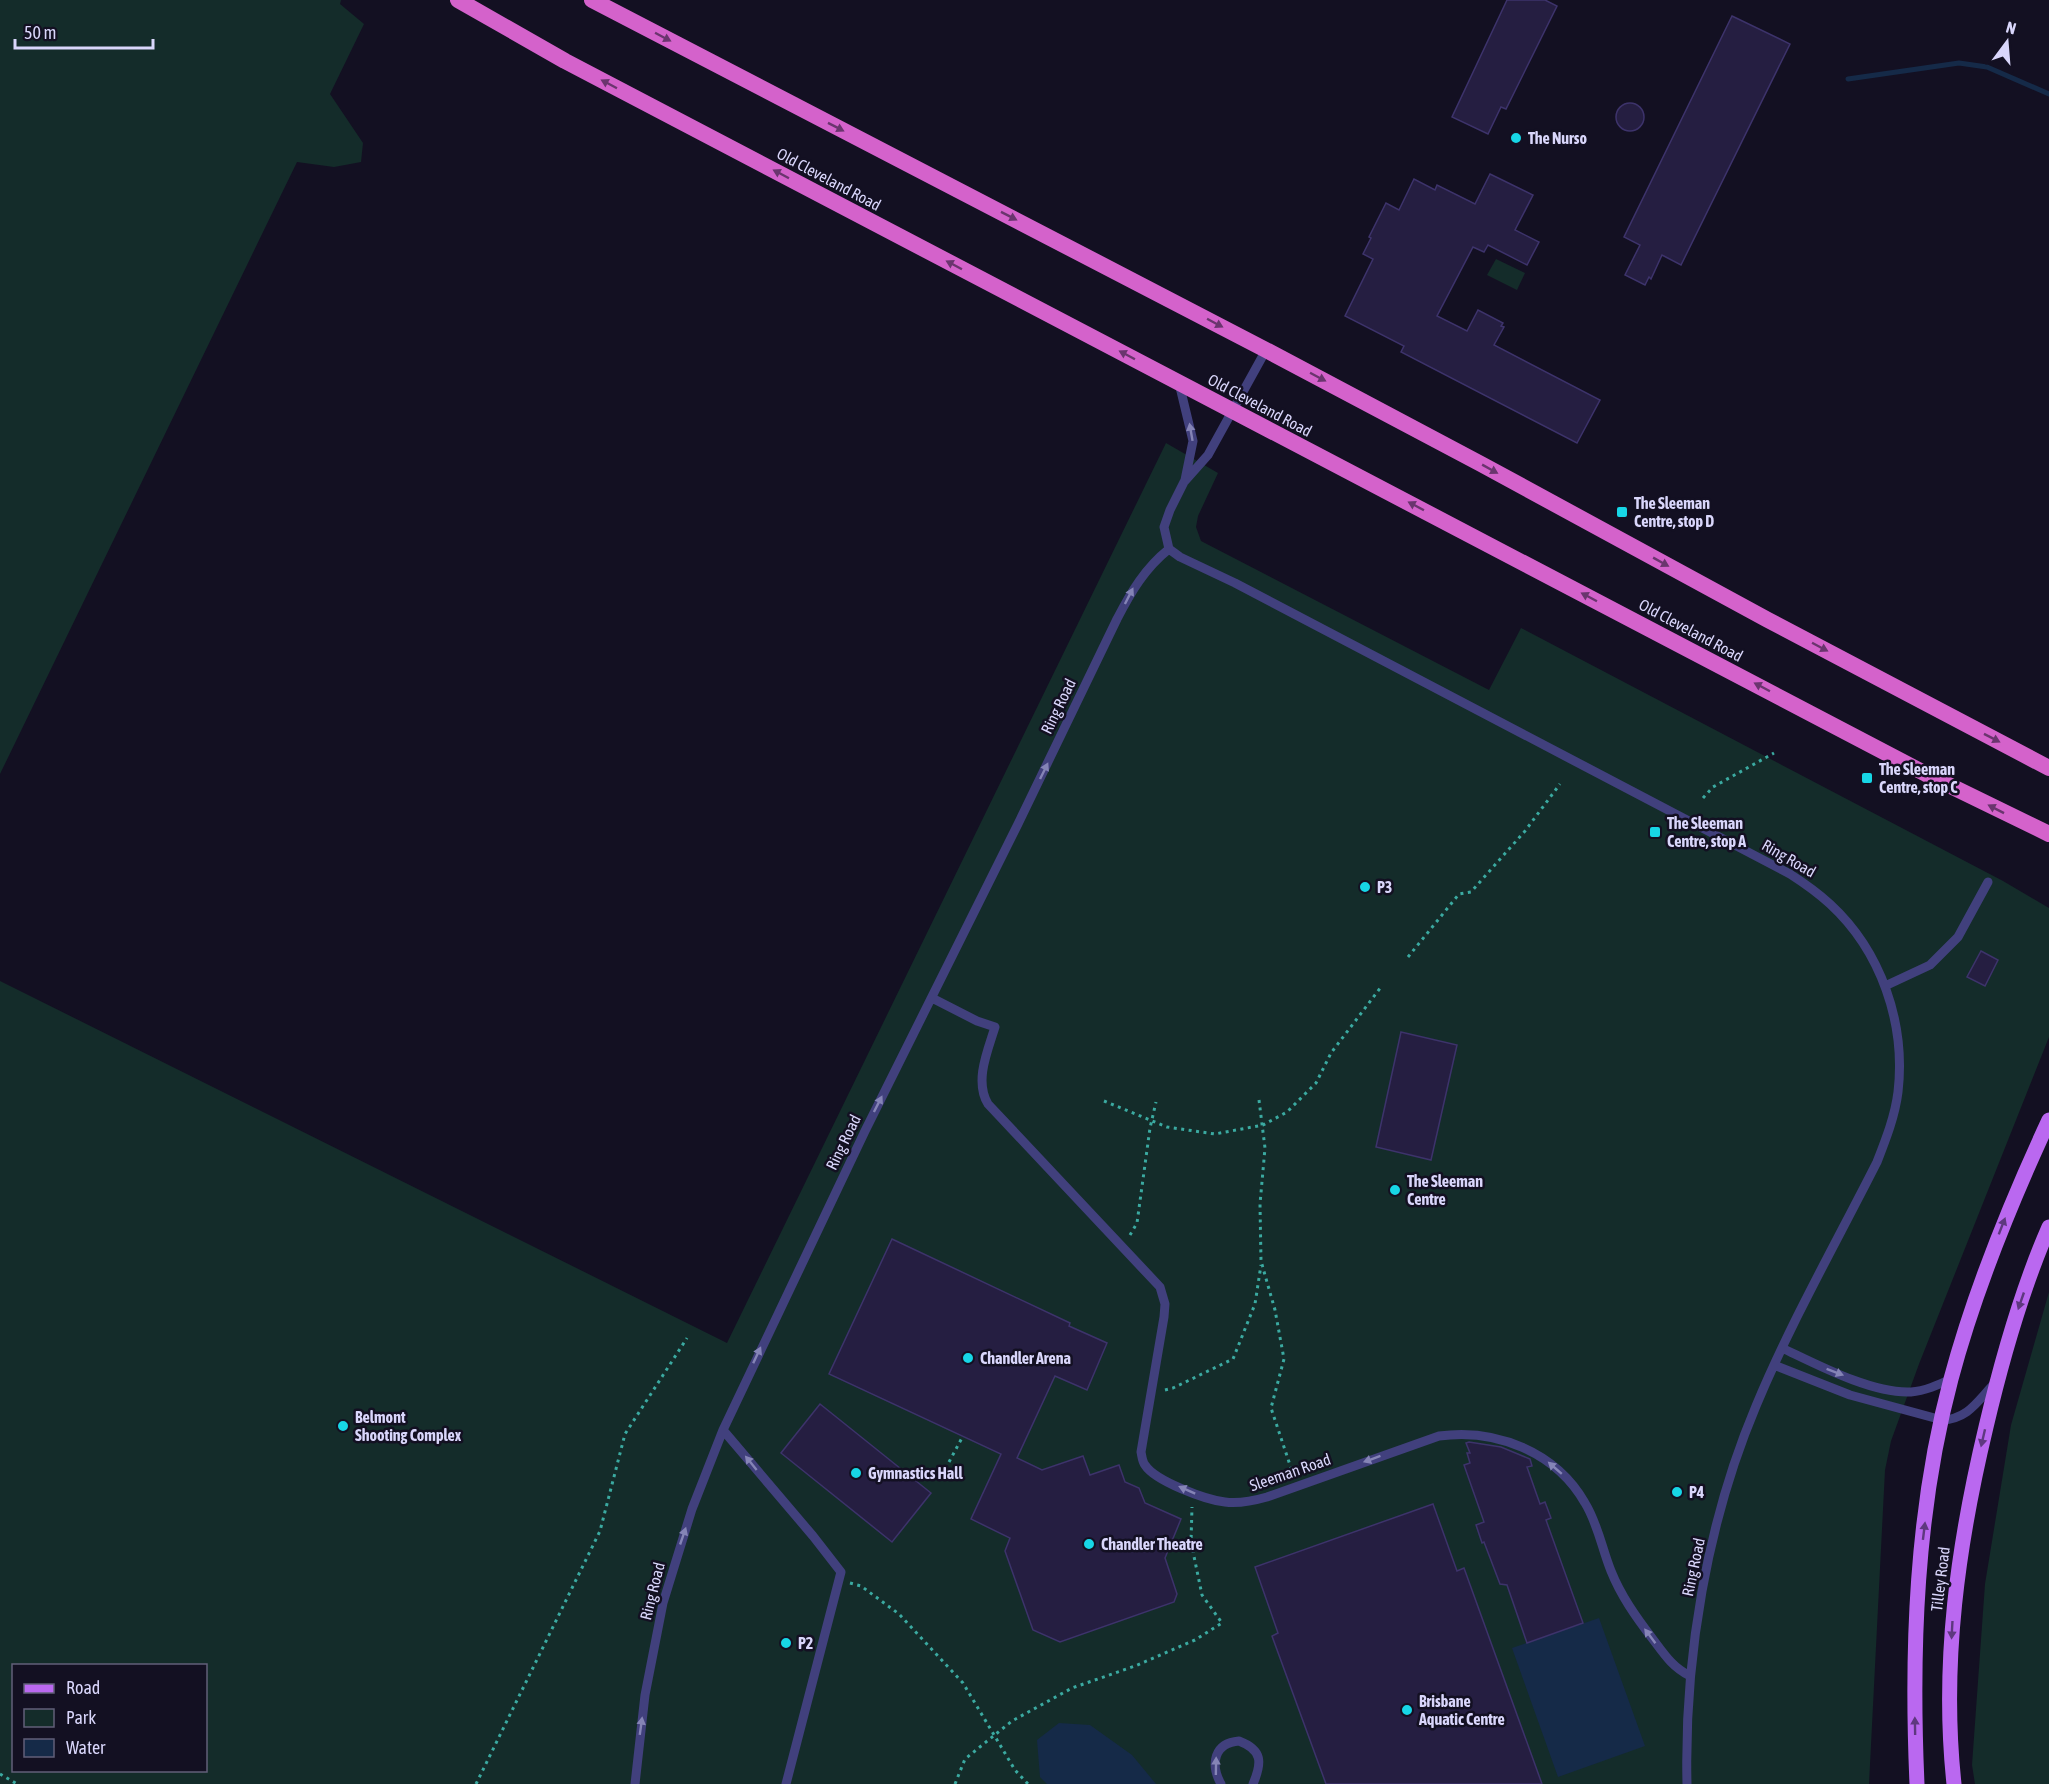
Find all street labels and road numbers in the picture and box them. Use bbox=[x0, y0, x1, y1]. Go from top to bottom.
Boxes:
street label: Old Cleveland Road bbox=[774, 144, 884, 214]
street label: Old Cleveland Road bbox=[1205, 370, 1315, 440]
street label: Old Cleveland Road bbox=[1636, 595, 1746, 665]
street label: Ring Road bbox=[1037, 676, 1080, 737]
street label: Ring Road bbox=[1758, 835, 1819, 881]
street label: Ring Road bbox=[822, 1112, 865, 1173]
street label: Sleeman Road bbox=[1247, 1450, 1333, 1494]
street label: Ring Road bbox=[1678, 1536, 1709, 1598]
street label: Tilley Road bbox=[1927, 1546, 1954, 1613]
street label: Ring Road bbox=[636, 1560, 669, 1622]

